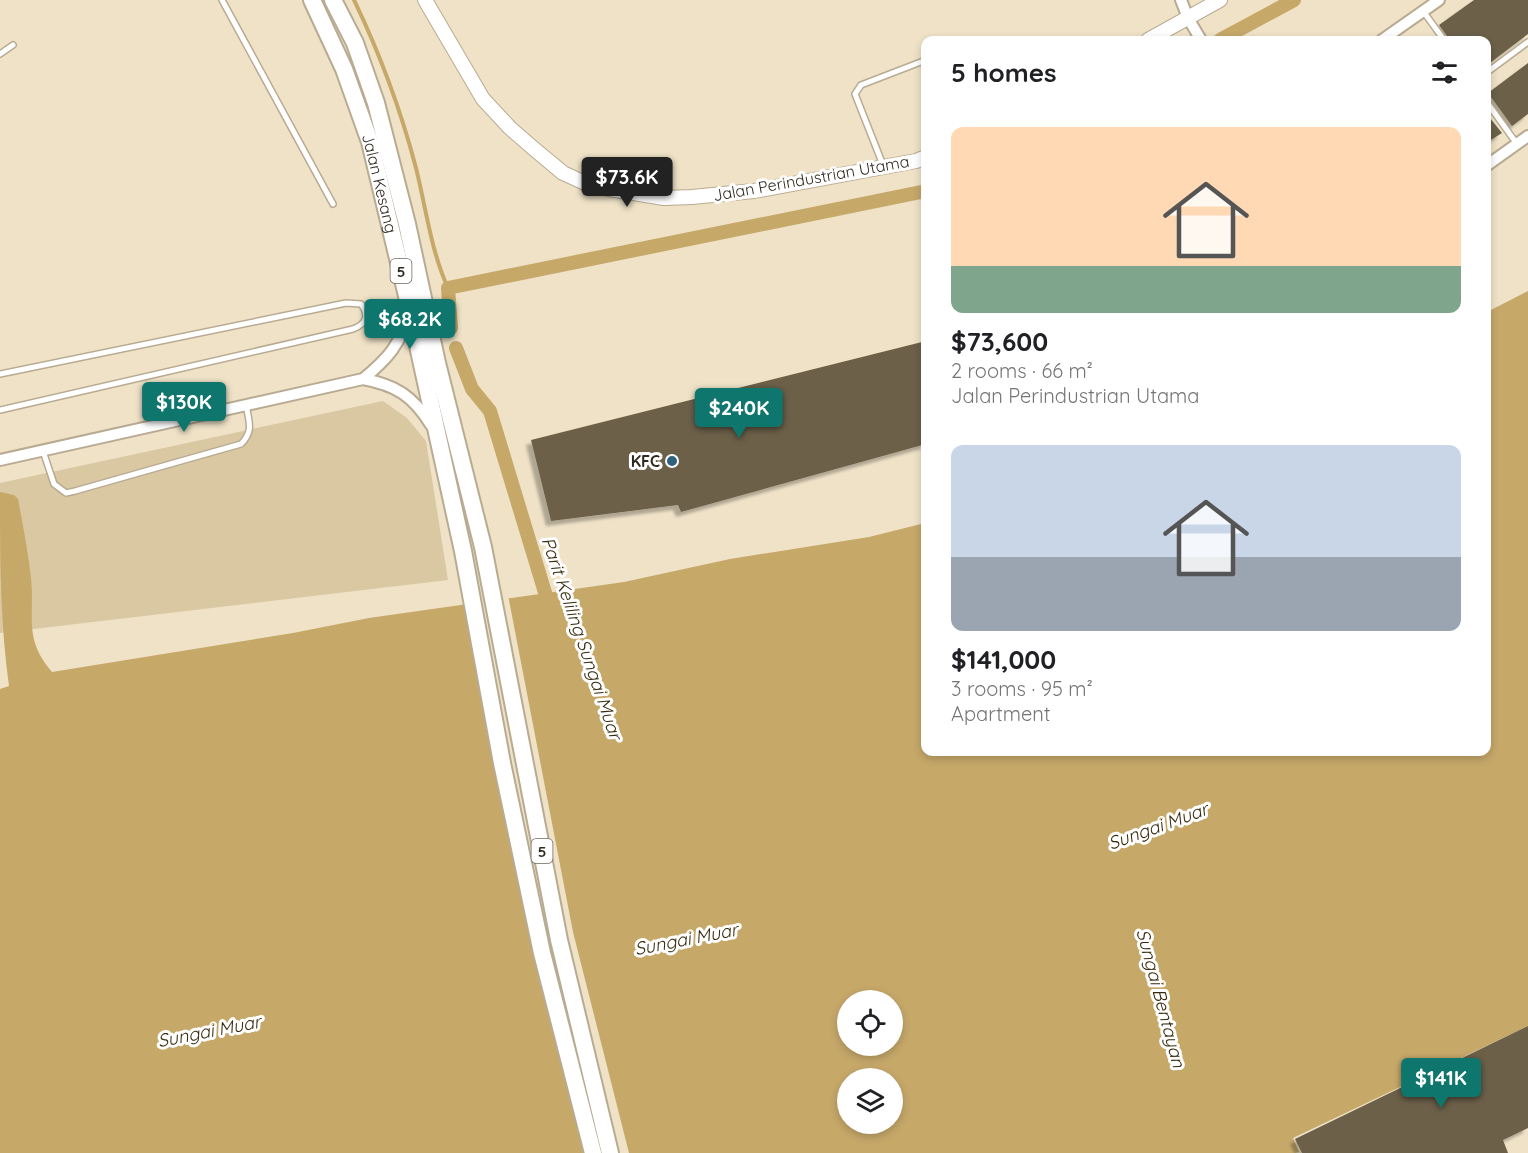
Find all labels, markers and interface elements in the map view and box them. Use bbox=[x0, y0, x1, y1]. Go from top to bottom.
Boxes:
text: 5 homes bbox=[951, 56, 1057, 89]
icon: filters bbox=[1428, 56, 1461, 89]
street label: Jalan Kesang bbox=[358, 131, 402, 235]
street label: Jalan Perindustrian Utama bbox=[711, 151, 911, 205]
pin: $73.6K bbox=[578, 157, 676, 208]
text: $73.6K bbox=[596, 164, 658, 189]
icon: home bbox=[1152, 166, 1260, 274]
road number: 5 bbox=[390, 259, 412, 283]
pin: $68.2K bbox=[361, 299, 459, 350]
text: $68.2K bbox=[378, 306, 442, 331]
text: $73,600 bbox=[951, 325, 1048, 358]
text: 2 rooms · 66 m² bbox=[951, 358, 1093, 383]
pin: $130K bbox=[142, 382, 226, 433]
text: Jalan Perindustrian Utama bbox=[951, 383, 1199, 408]
pin: $240K bbox=[697, 388, 781, 439]
text: $130K bbox=[156, 389, 212, 414]
text: $240K bbox=[709, 395, 769, 420]
place label: KFC bbox=[631, 451, 660, 471]
marker: KFC bbox=[665, 454, 679, 468]
icon: home bbox=[1152, 484, 1260, 592]
water label: Parit Keliling Sungai Muar bbox=[537, 534, 628, 744]
text: $141,000 bbox=[951, 643, 1056, 676]
text: 3 rooms · 95 m² bbox=[951, 676, 1093, 701]
text: Apartment bbox=[951, 701, 1051, 726]
water label: Sungai Muar bbox=[1105, 797, 1213, 855]
road number: 5 bbox=[532, 839, 552, 863]
water label: Sungai Muar bbox=[632, 917, 742, 960]
water label: Sungai Bentayan bbox=[1131, 926, 1191, 1070]
map controls bbox=[837, 990, 903, 1134]
button: locate bbox=[837, 990, 903, 1056]
water label: Sungai Muar bbox=[155, 1009, 265, 1052]
pin: $141K bbox=[1399, 1058, 1483, 1109]
text: $141K bbox=[1415, 1065, 1467, 1090]
button: layers bbox=[837, 1068, 903, 1134]

